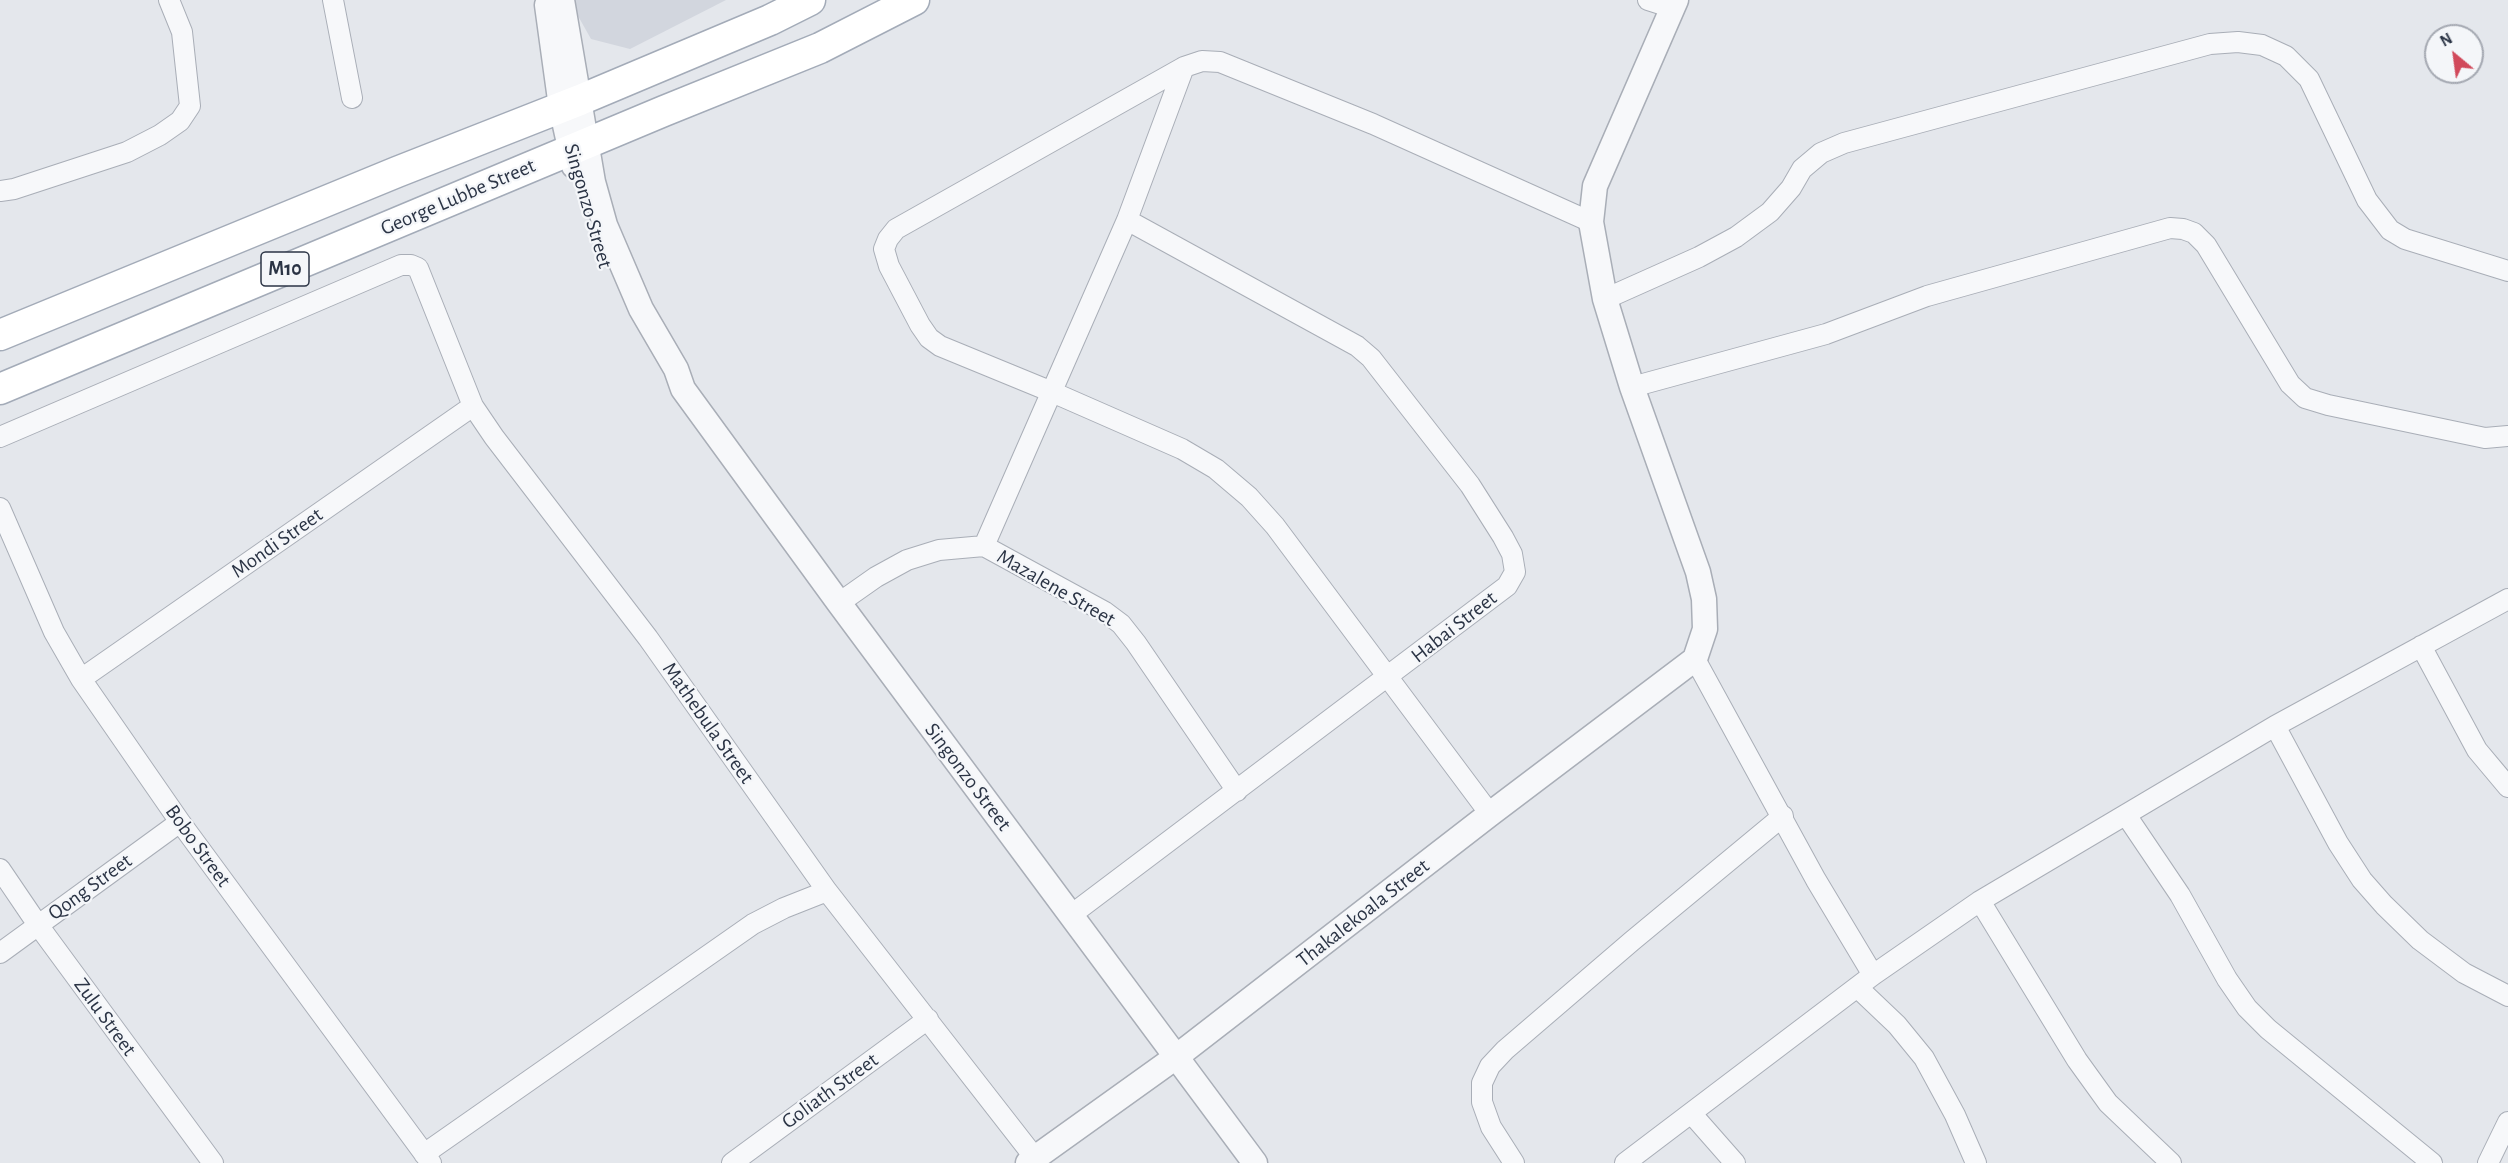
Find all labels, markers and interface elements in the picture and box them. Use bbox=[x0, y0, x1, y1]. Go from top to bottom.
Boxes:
north arrow bbox=[2424, 24, 2484, 84]
text: N bbox=[2437, 30, 2455, 50]
street label: Singonzo Street bbox=[558, 141, 618, 271]
street label: George Lubbe Street bbox=[377, 153, 539, 241]
road number: M10 bbox=[261, 252, 309, 286]
street label: Mondi Street bbox=[226, 502, 328, 584]
street label: Mazalene Street bbox=[992, 544, 1120, 632]
street label: Habai Street bbox=[1406, 586, 1502, 668]
street label: Mathebula Street bbox=[657, 657, 759, 789]
street label: Singonzo Street bbox=[919, 718, 1017, 836]
street label: Bobo Street bbox=[160, 800, 236, 892]
street label: Qong Street bbox=[43, 848, 137, 926]
street label: Thakalekoala Street bbox=[1292, 853, 1434, 973]
street label: Zulu Street bbox=[68, 973, 142, 1061]
street label: Goliath Street bbox=[777, 1048, 883, 1134]

